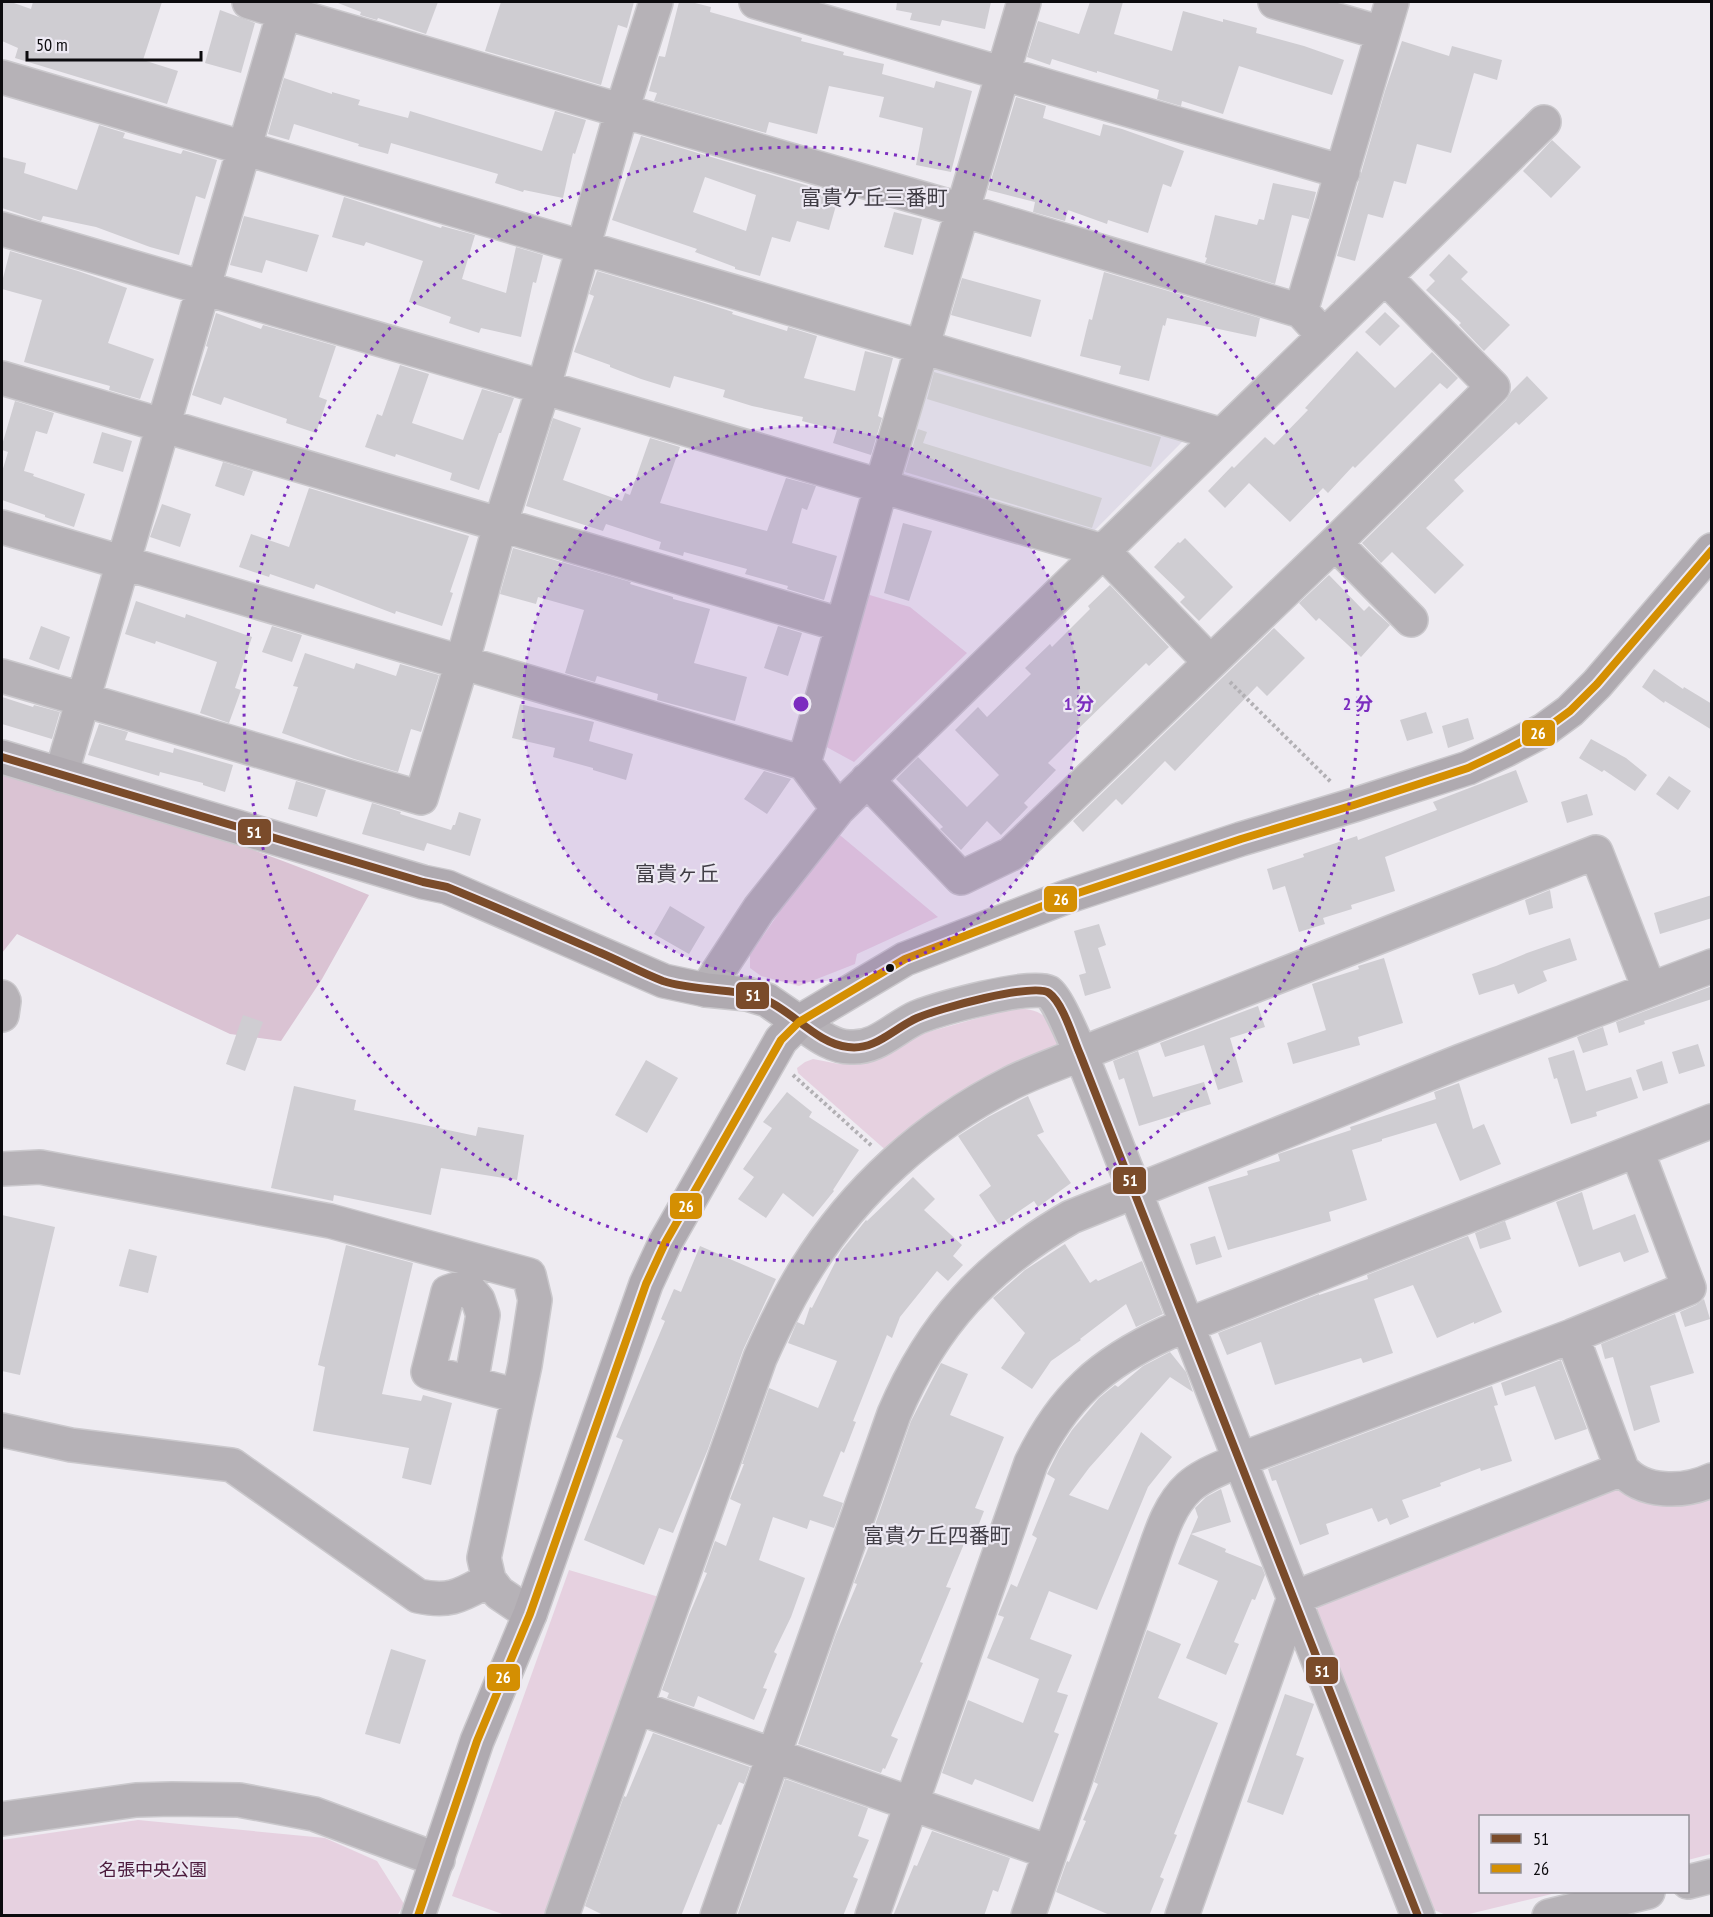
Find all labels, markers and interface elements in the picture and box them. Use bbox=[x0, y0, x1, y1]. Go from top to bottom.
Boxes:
scale bar bbox=[27, 24, 201, 62]
text: 50 m bbox=[36, 33, 68, 56]
district label: 富貴ケ丘三番町 bbox=[801, 184, 948, 211]
text: 1 分 bbox=[1064, 692, 1094, 715]
text: 2 分 bbox=[1343, 692, 1373, 715]
centre of rings bbox=[791, 694, 811, 714]
line badge: 26 bbox=[1521, 719, 1556, 747]
text: 26 bbox=[1530, 723, 1546, 743]
line badge: 51 bbox=[237, 818, 272, 846]
text: 51 bbox=[246, 822, 262, 842]
district label: 富貴ヶ丘 bbox=[635, 860, 719, 887]
line badge: 26 bbox=[1043, 885, 1078, 913]
text: 26 bbox=[1053, 889, 1069, 909]
unlabelled marker bbox=[884, 962, 896, 974]
line badge: 51 bbox=[735, 981, 770, 1010]
text: 51 bbox=[745, 985, 761, 1005]
line badge: 51 bbox=[1112, 1166, 1147, 1195]
text: 51 bbox=[1122, 1170, 1138, 1190]
line badge: 26 bbox=[669, 1192, 703, 1220]
text: 26 bbox=[678, 1196, 694, 1216]
district label: 富貴ケ丘四番町 bbox=[864, 1522, 1011, 1549]
line badge: 51 bbox=[1305, 1656, 1339, 1685]
text: 51 bbox=[1314, 1661, 1330, 1681]
line badge: 26 bbox=[486, 1663, 521, 1692]
text: 26 bbox=[495, 1667, 511, 1687]
legend bbox=[1479, 1815, 1689, 1893]
text: 51 bbox=[1533, 1827, 1549, 1850]
text: 26 bbox=[1533, 1857, 1549, 1880]
park label: 名張中央公園 bbox=[99, 1858, 207, 1881]

